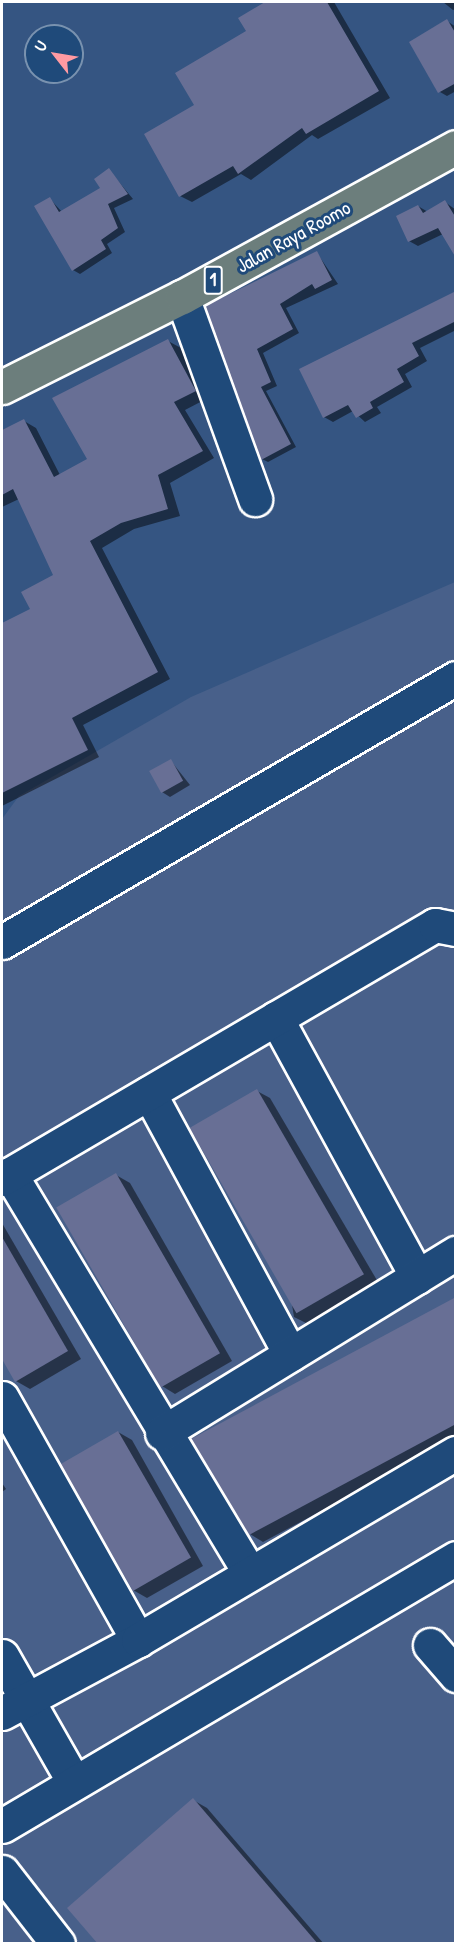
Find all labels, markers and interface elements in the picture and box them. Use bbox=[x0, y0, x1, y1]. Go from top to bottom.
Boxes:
north arrow bbox=[24, 24, 84, 84]
text: U bbox=[29, 36, 52, 55]
street label: Jalan Raya Roomo bbox=[232, 195, 354, 277]
road number: 1 bbox=[202, 265, 224, 295]

